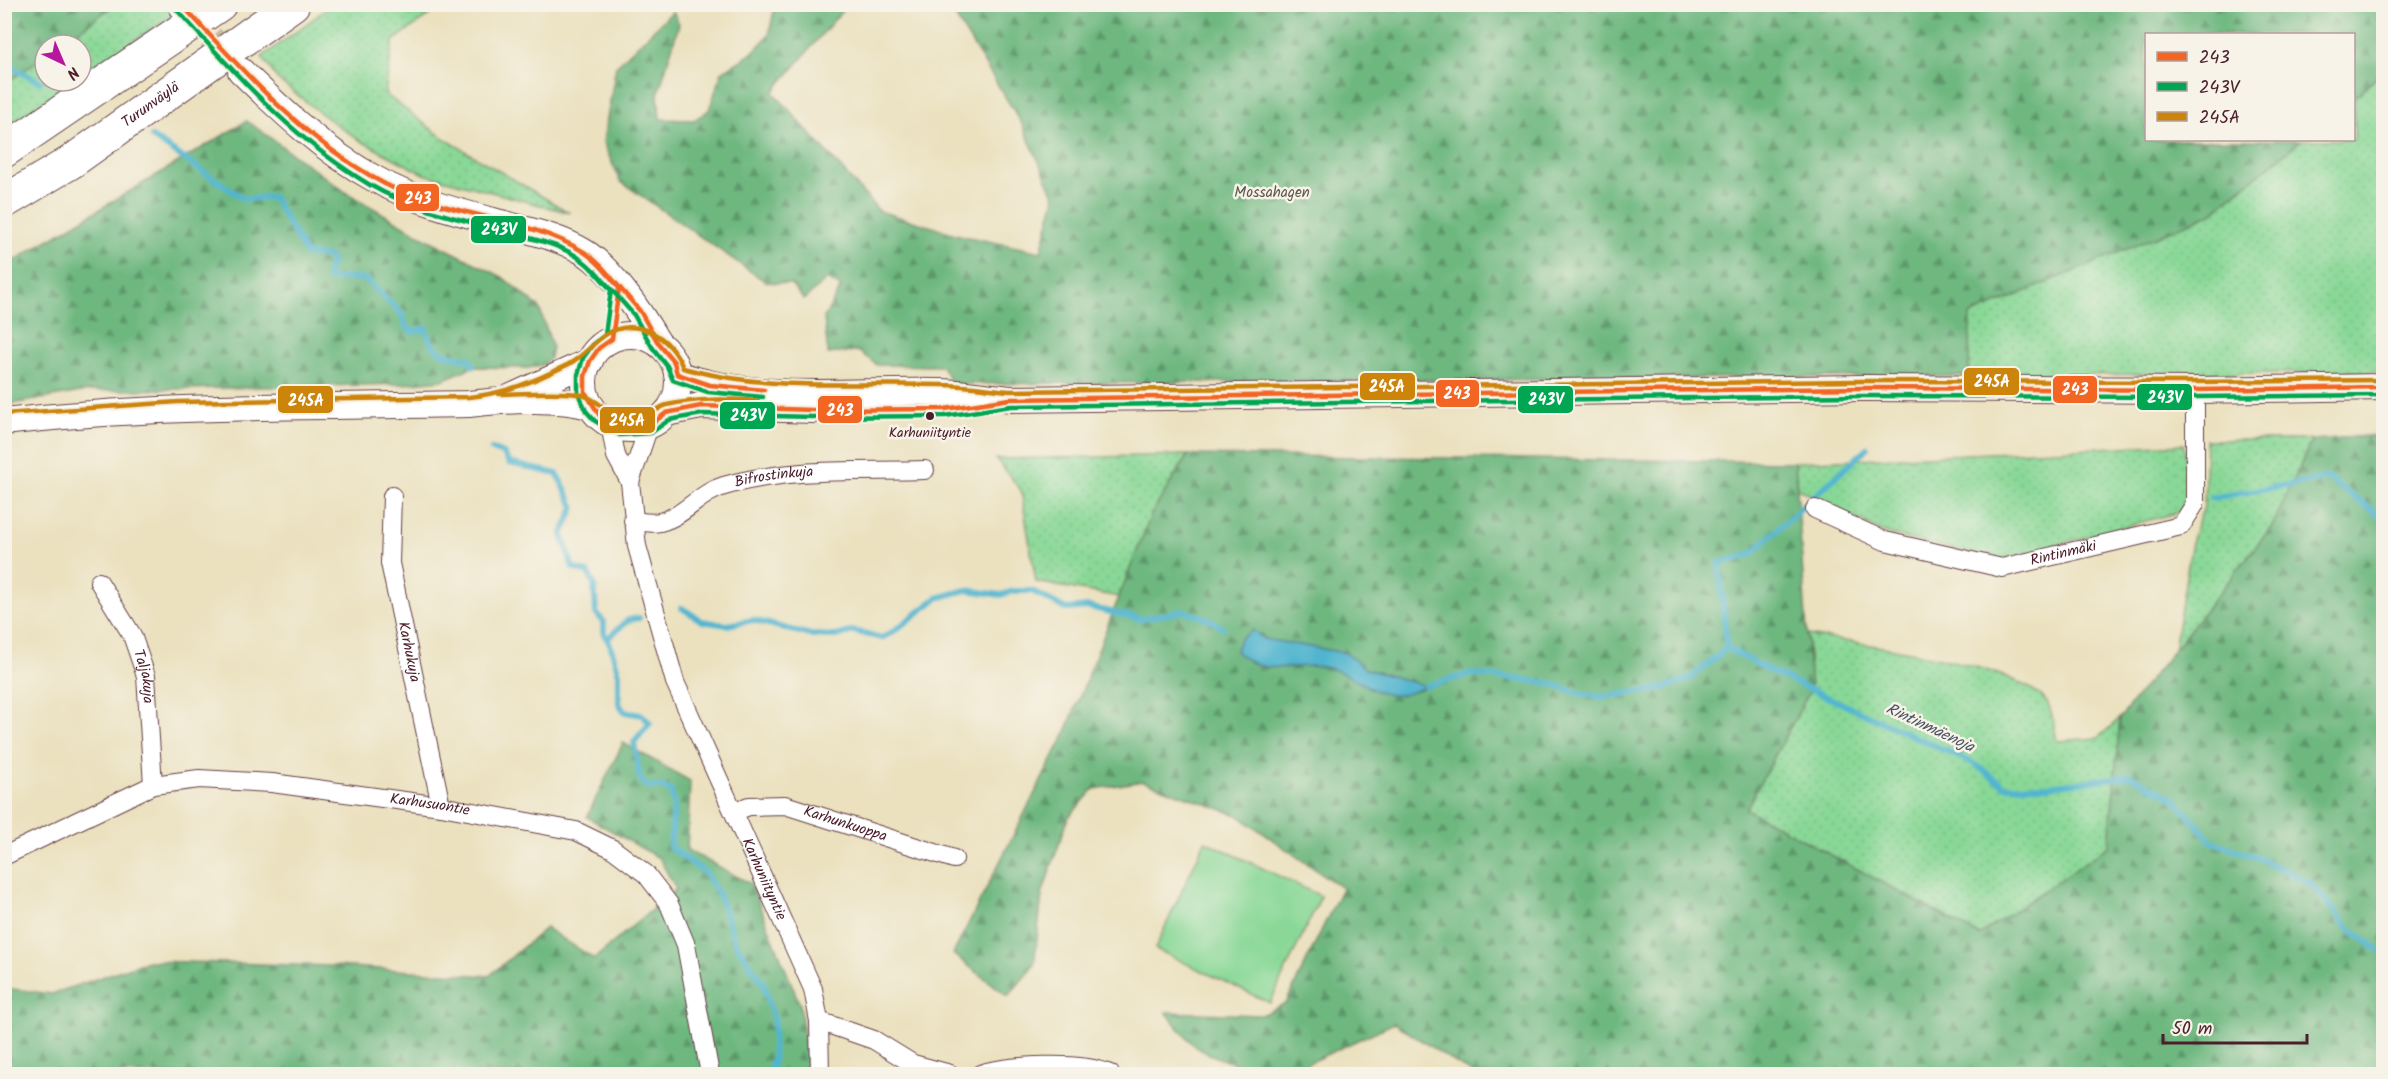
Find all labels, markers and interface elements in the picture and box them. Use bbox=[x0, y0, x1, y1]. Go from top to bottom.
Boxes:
north arrow bbox=[33, 33, 93, 93]
legend bbox=[2145, 33, 2355, 141]
text: 243 bbox=[2199, 44, 2230, 73]
text: N bbox=[60, 60, 85, 85]
text: 243V bbox=[2199, 74, 2241, 103]
street label: Turunväylä bbox=[117, 76, 186, 134]
text: 245A bbox=[2199, 104, 2240, 133]
park label: Mossahagen bbox=[1234, 181, 1310, 205]
line badge: 243 bbox=[395, 183, 440, 212]
text: 243 bbox=[405, 187, 432, 212]
line badge: 243V bbox=[470, 215, 527, 244]
text: 243V bbox=[481, 218, 518, 243]
line badge: 245A bbox=[1963, 367, 2020, 396]
text: 245A bbox=[1974, 370, 2010, 395]
line badge: 245A bbox=[1359, 372, 1416, 401]
text: 245A bbox=[1369, 375, 1405, 400]
line badge: 243 bbox=[2052, 375, 2098, 404]
text: 243 bbox=[2062, 378, 2089, 403]
line badge: 243 bbox=[1435, 379, 1480, 408]
text: 243 bbox=[1444, 382, 1471, 407]
line badge: 243V bbox=[2136, 383, 2193, 411]
line badge: 245A bbox=[277, 385, 334, 414]
line badge: 243V bbox=[1517, 385, 1574, 414]
text: 243V bbox=[2147, 386, 2184, 411]
text: 243V bbox=[1528, 388, 1565, 413]
text: 245A bbox=[288, 389, 324, 414]
line badge: 243 bbox=[817, 395, 863, 424]
text: 243 bbox=[827, 399, 854, 424]
line badge: 243V bbox=[719, 401, 776, 430]
text: 243V bbox=[730, 404, 767, 429]
line badge: 245A bbox=[599, 406, 656, 434]
text: 245A bbox=[609, 409, 645, 434]
marker: Karhuniityntie bbox=[924, 410, 936, 422]
place label: Karhuniityntie bbox=[889, 422, 972, 444]
street label: Bifrostinkuja bbox=[732, 460, 814, 495]
street label: Rintinmäki bbox=[2028, 534, 2100, 573]
street label: Karhukuja bbox=[391, 620, 427, 684]
street label: Taljakuja bbox=[126, 646, 160, 704]
water label: Rintinmäenoja bbox=[1882, 697, 1980, 760]
street label: Karhusuontie bbox=[388, 787, 472, 823]
street label: Karhunkuoppa bbox=[800, 800, 890, 849]
street label: Karhuniityntie bbox=[735, 834, 793, 925]
scale bar bbox=[2163, 1007, 2307, 1045]
text: 50 m bbox=[2172, 1015, 2212, 1044]

